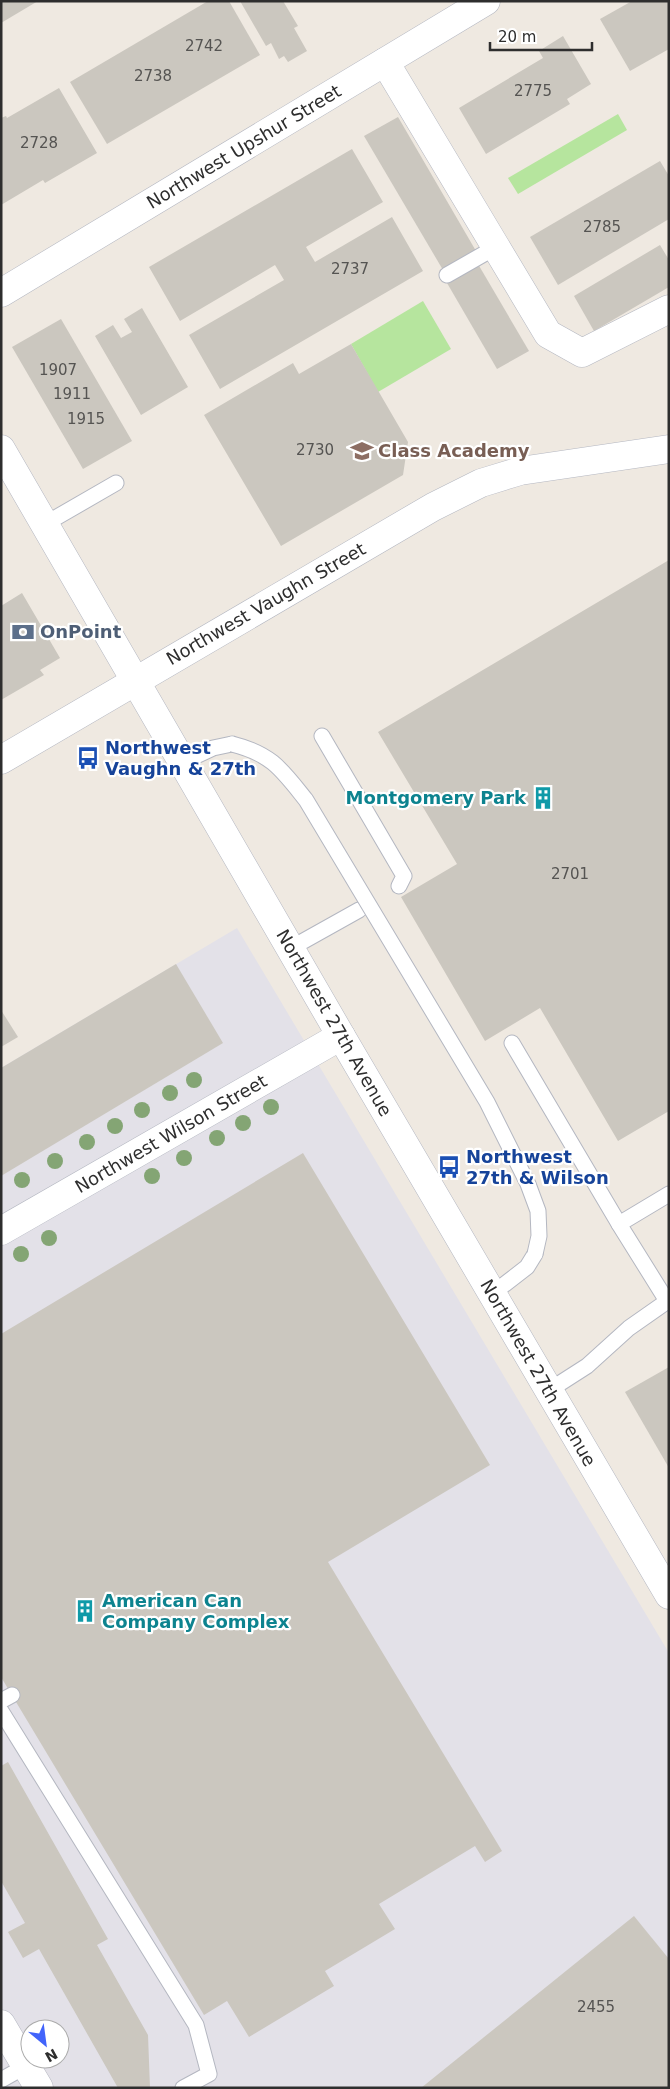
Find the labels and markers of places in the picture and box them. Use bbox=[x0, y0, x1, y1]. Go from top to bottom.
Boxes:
school or university icon: Class Academy bbox=[349, 438, 375, 464]
place label: Class Academy bbox=[378, 440, 530, 461]
bank icon: OnPoint bbox=[10, 619, 36, 645]
place label: OnPoint bbox=[40, 621, 122, 642]
place label: Northwest Vaughn & 27th bbox=[105, 737, 256, 779]
bus stop icon: Northwest Vaughn & 27th bbox=[75, 745, 101, 771]
building icon: Montgomery Park bbox=[530, 785, 556, 811]
place label: Montgomery Park bbox=[346, 787, 527, 808]
place label: Northwest 27th & Wilson bbox=[466, 1146, 609, 1188]
bus stop icon: Northwest 27th & Wilson bbox=[436, 1154, 462, 1180]
place label: American Can Company Complex bbox=[102, 1590, 290, 1632]
building icon: American Can Company Complex bbox=[72, 1598, 98, 1624]

